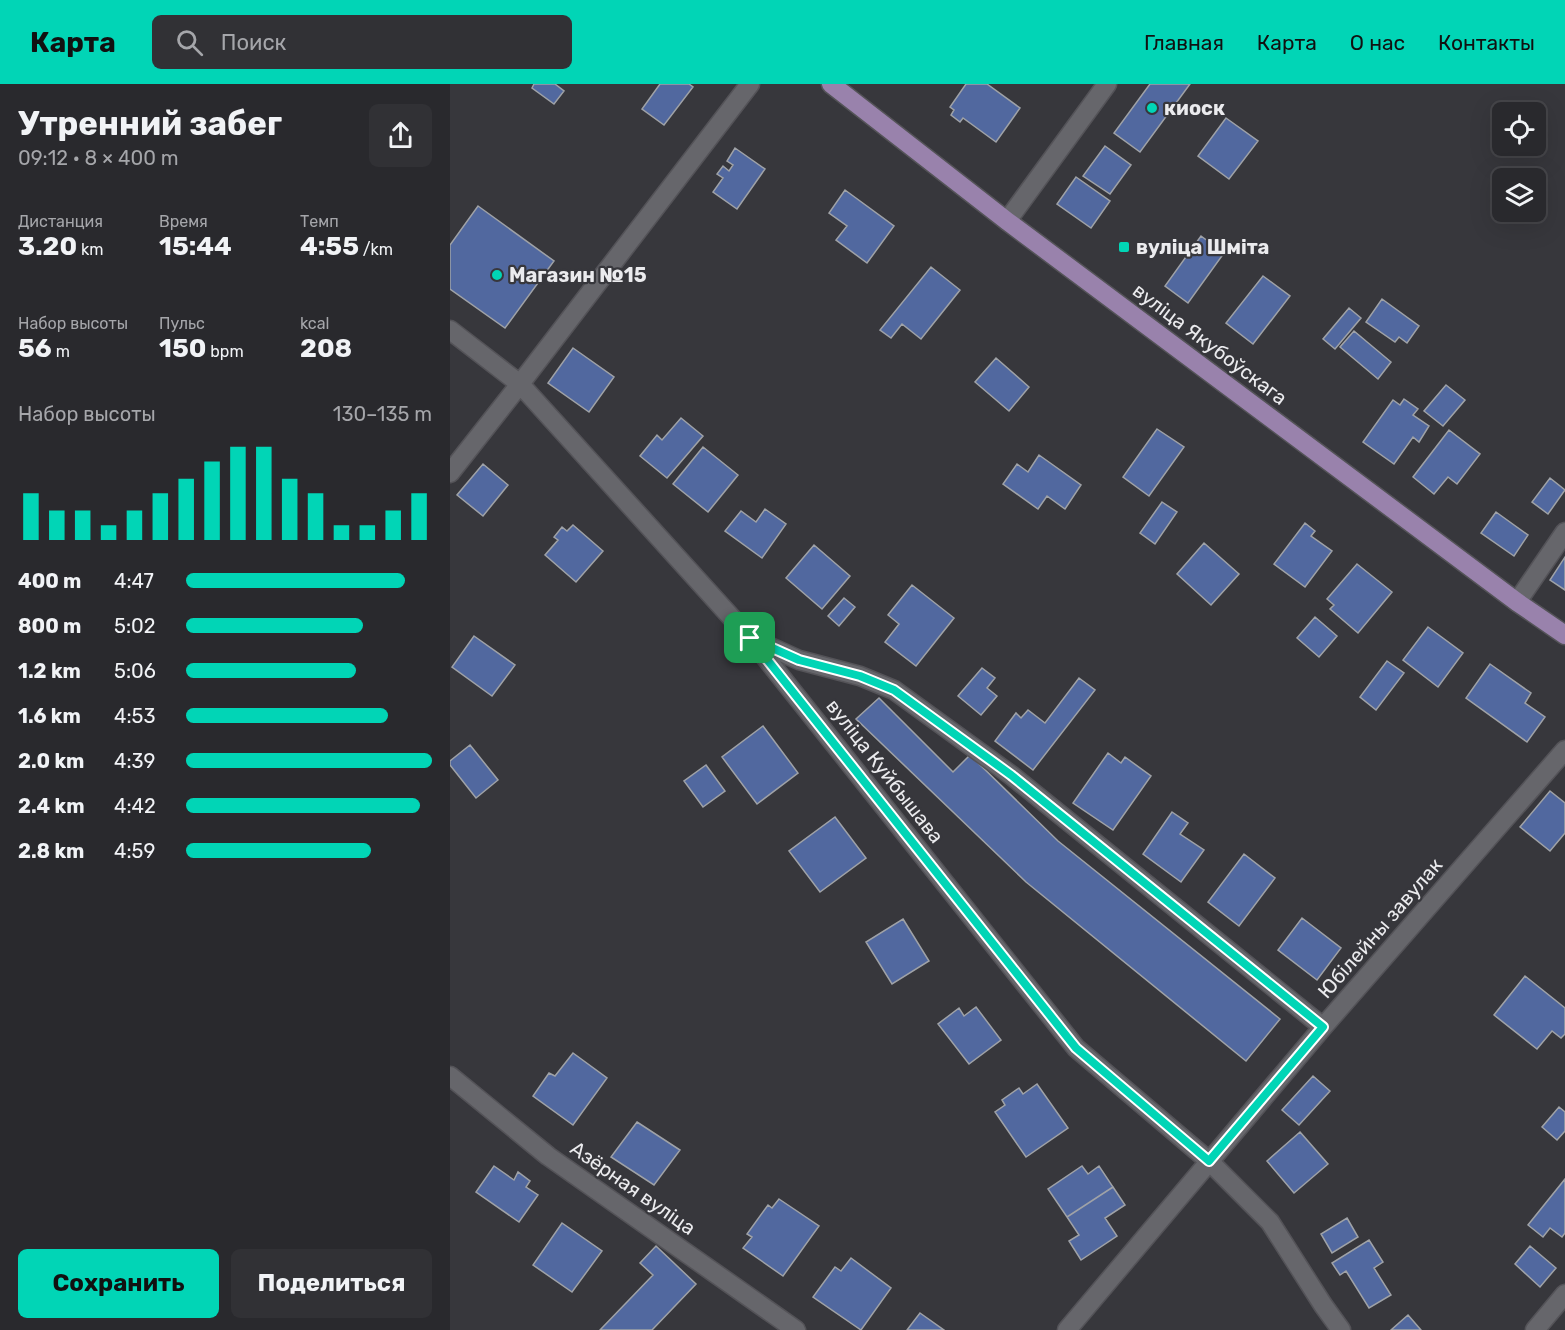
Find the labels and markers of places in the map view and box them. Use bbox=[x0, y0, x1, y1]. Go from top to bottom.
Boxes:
place label: киоск bbox=[1164, 96, 1225, 120]
marker: киоск bbox=[1145, 101, 1159, 115]
place label: вуліца Шміта bbox=[1136, 235, 1269, 259]
marker: вуліца Шміта bbox=[1117, 240, 1131, 254]
place label: Магазин №15 bbox=[509, 263, 647, 287]
marker: Магазин №15 bbox=[490, 268, 504, 282]
pin bbox=[724, 612, 775, 663]

